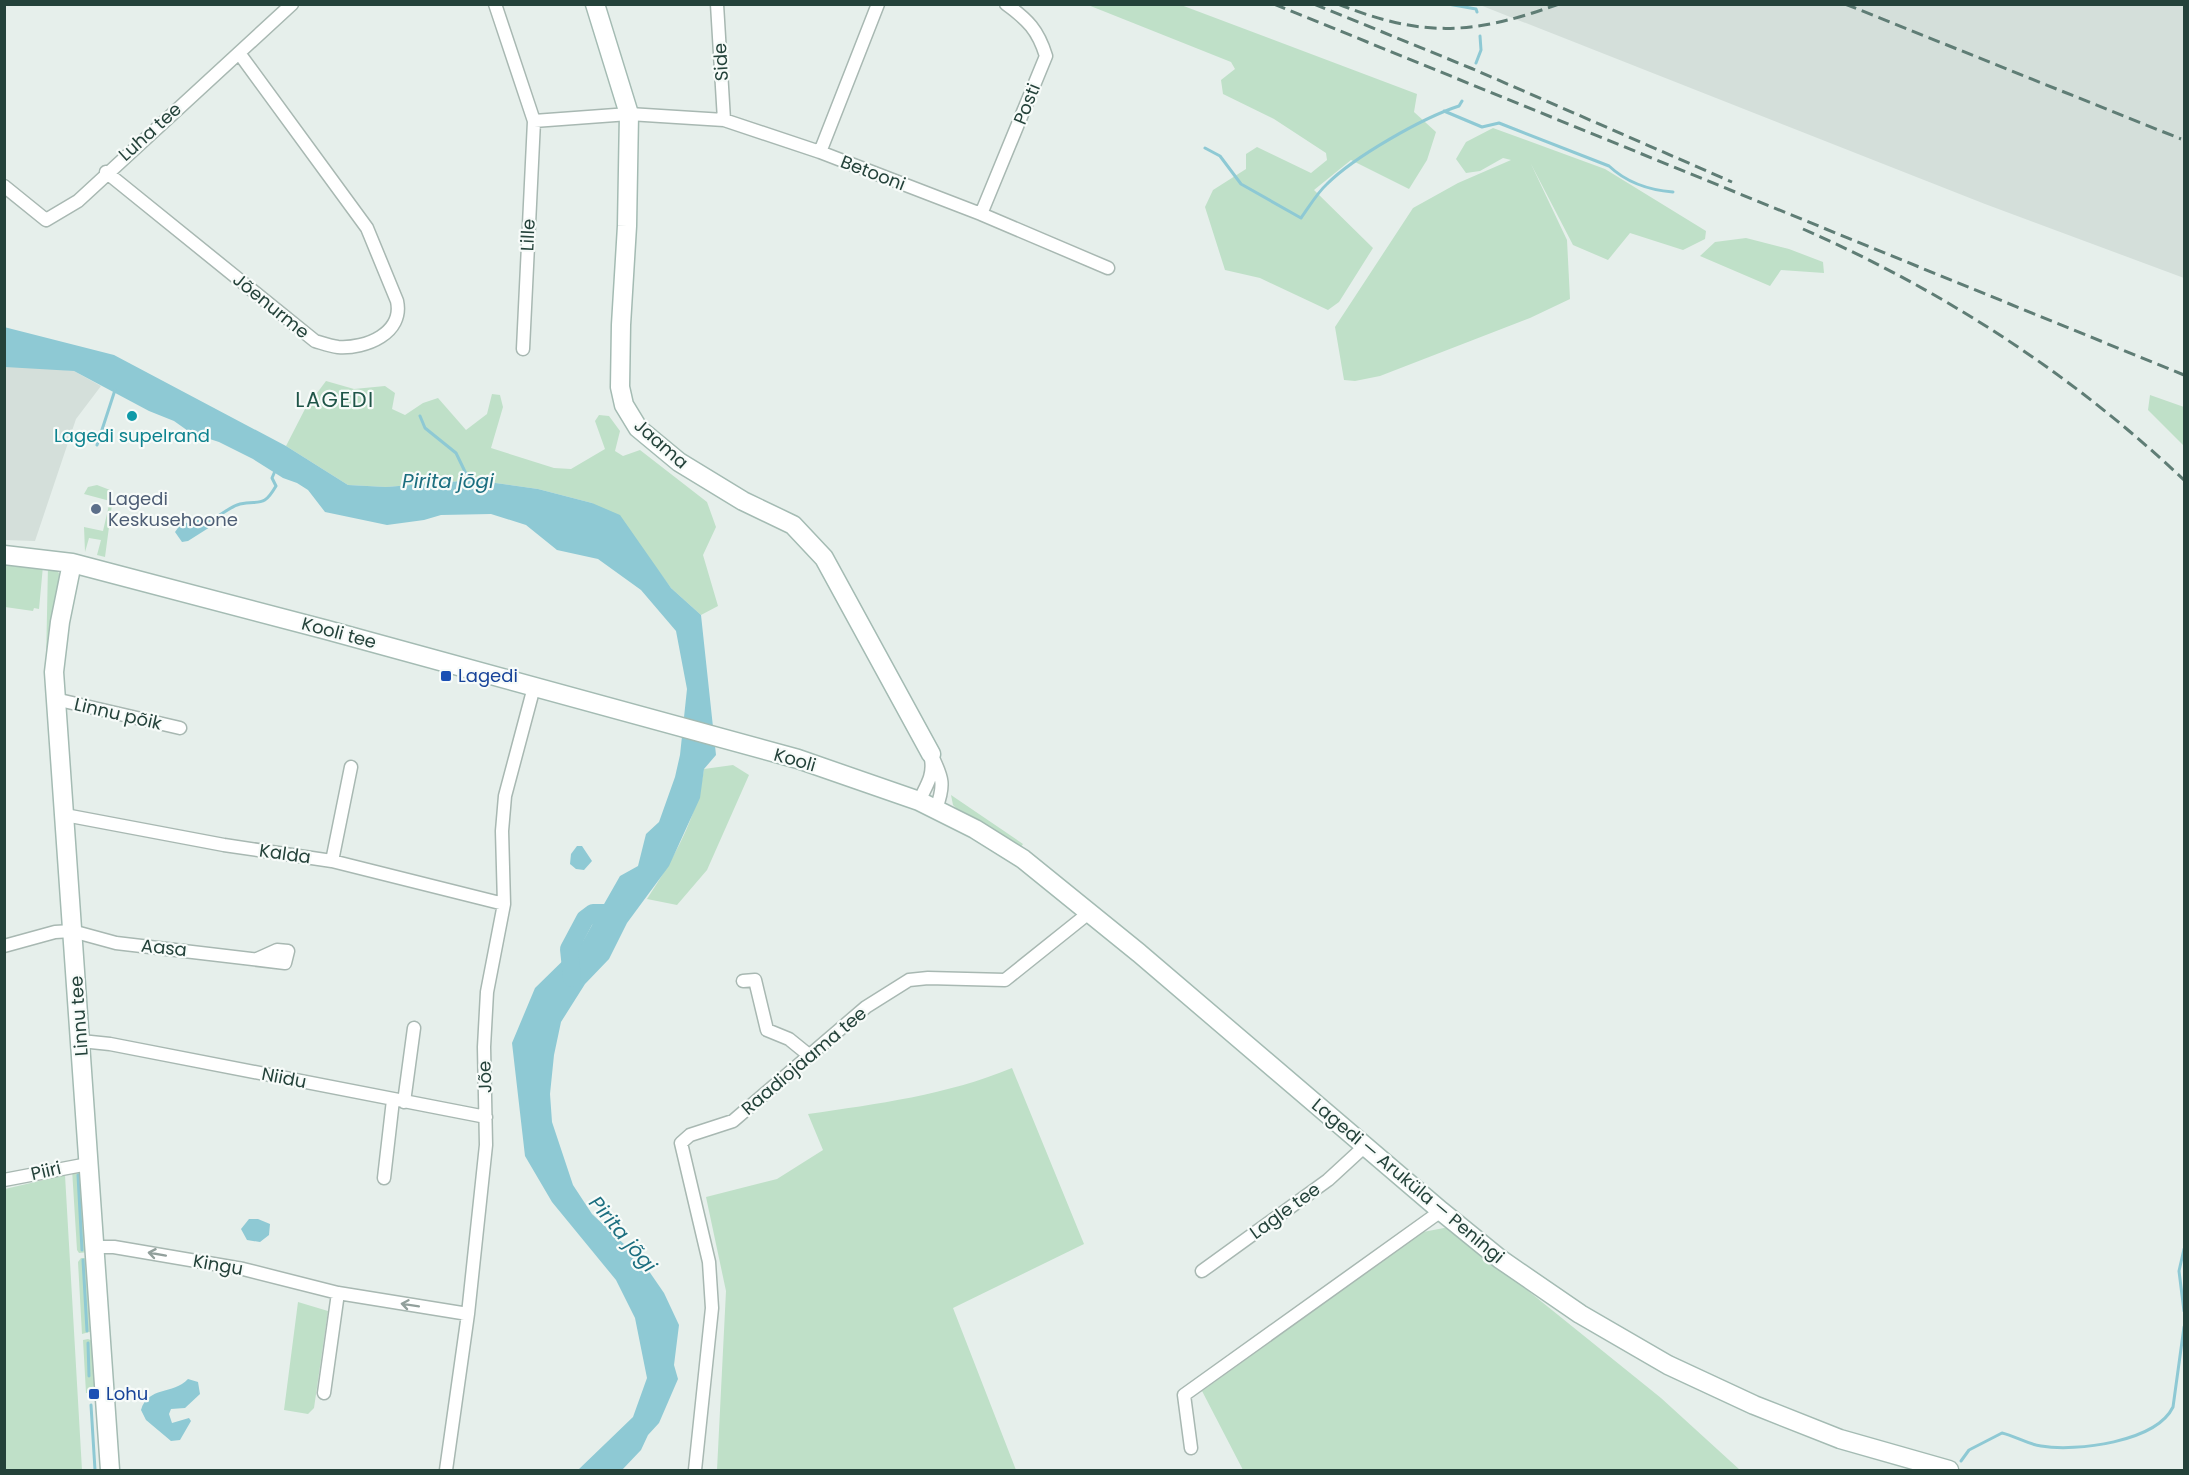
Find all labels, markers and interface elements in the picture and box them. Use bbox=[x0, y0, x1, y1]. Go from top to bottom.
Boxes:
street label: Side bbox=[707, 42, 734, 82]
street label: Posti bbox=[1007, 80, 1046, 128]
street label: Luha tee bbox=[113, 97, 187, 167]
street label: Betooni bbox=[837, 149, 909, 196]
street label: Lille bbox=[514, 218, 541, 252]
street label: Jõenurme bbox=[228, 267, 315, 344]
district label: LAGEDI bbox=[295, 385, 375, 414]
marker: Lagedi supelrand bbox=[125, 409, 139, 423]
street label: Jaama bbox=[629, 413, 694, 474]
place label: Lagedi supelrand bbox=[54, 423, 210, 448]
water label: Pirita jõgi bbox=[402, 467, 495, 495]
place label: Lagedi Keskusehoone bbox=[108, 486, 238, 532]
marker: Lagedi Keskusehoone bbox=[89, 502, 103, 516]
street label: Kooli tee bbox=[299, 611, 379, 654]
place label: Lagedi bbox=[458, 663, 518, 688]
marker: Lagedi bbox=[439, 669, 453, 683]
street label: Linnu põik bbox=[72, 691, 165, 736]
street label: Kooli bbox=[771, 742, 819, 777]
street label: Kalda bbox=[258, 838, 312, 869]
street label: Aasa bbox=[140, 933, 188, 962]
street label: Linnu tee bbox=[63, 975, 94, 1057]
street label: Raadiojaama tee bbox=[736, 1001, 872, 1121]
street label: Jõe bbox=[471, 1060, 498, 1094]
street label: Niidu bbox=[260, 1061, 309, 1094]
street label: Lagedi — Aruküla — Peningi bbox=[1307, 1093, 1510, 1269]
street label: Piiri bbox=[28, 1155, 64, 1186]
street label: Lagle tee bbox=[1244, 1177, 1325, 1245]
water label: Pirita jõgi bbox=[583, 1190, 664, 1279]
street label: Kingu bbox=[191, 1248, 245, 1281]
one-way arrow bbox=[148, 1249, 168, 1260]
one-way arrow bbox=[401, 1299, 421, 1310]
place label: Lohu bbox=[106, 1381, 148, 1406]
marker: Lohu bbox=[87, 1387, 101, 1401]

